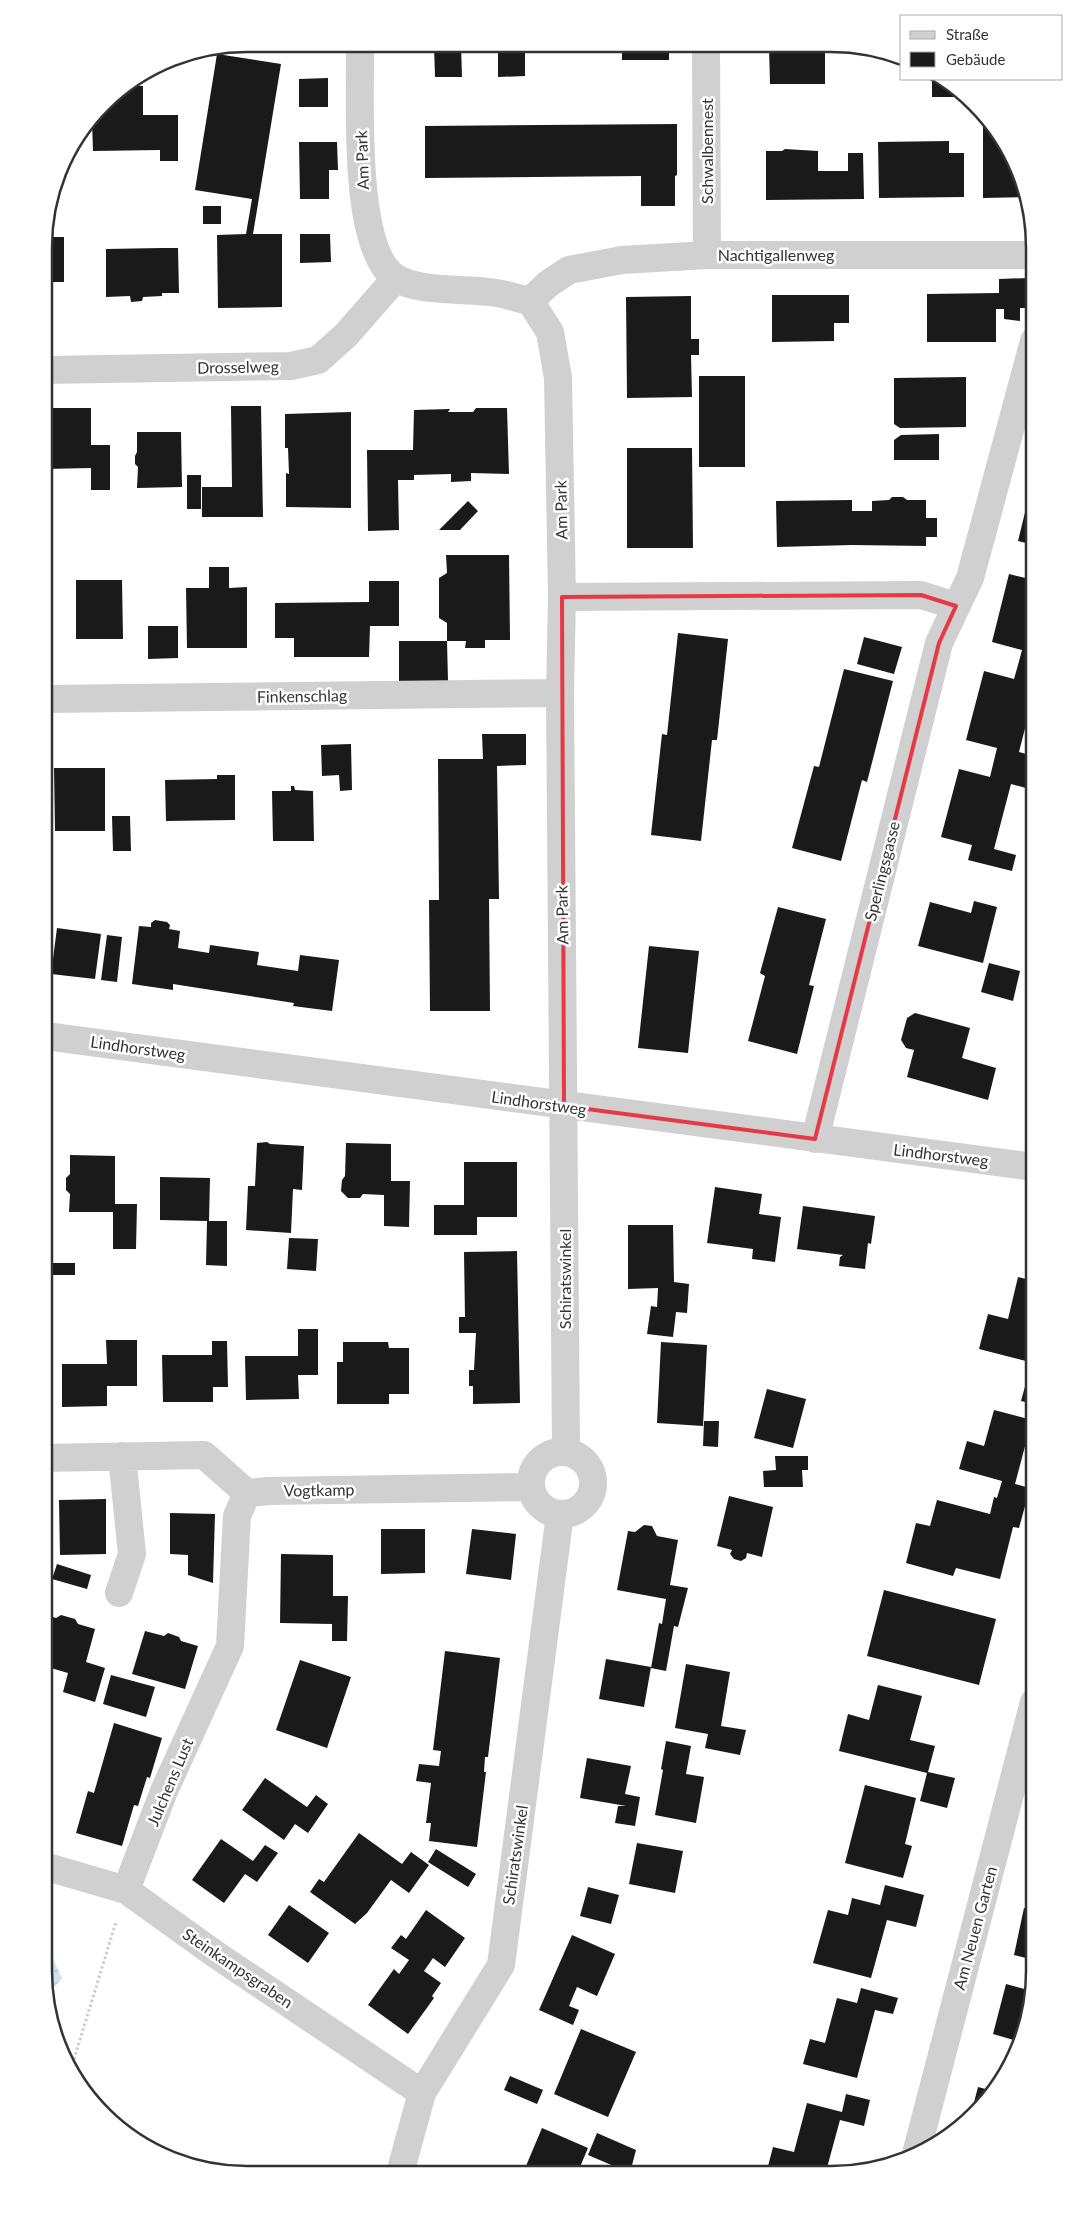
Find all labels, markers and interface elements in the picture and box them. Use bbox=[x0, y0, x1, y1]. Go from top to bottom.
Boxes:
legend bbox=[900, 15, 1063, 80]
text: Straße bbox=[946, 25, 989, 43]
text: Gebäude bbox=[946, 50, 1005, 68]
street label: Schwalbennest bbox=[697, 98, 716, 204]
street label: Am Park bbox=[351, 129, 372, 190]
street label: Nachtigallenweg bbox=[718, 245, 834, 264]
street label: Drosselweg bbox=[197, 356, 279, 377]
street label: Am Park bbox=[550, 479, 571, 540]
street label: Finkenschlag bbox=[257, 685, 347, 706]
street label: Sperlingsgasse bbox=[860, 819, 903, 923]
street label: Am Park bbox=[551, 884, 572, 945]
street label: Lindhorstweg bbox=[89, 1031, 187, 1064]
street label: Lindhorstweg bbox=[490, 1086, 588, 1119]
street label: Lindhorstweg bbox=[892, 1139, 990, 1170]
street label: Schiratswinkel bbox=[555, 1229, 574, 1329]
street label: Vogtkamp bbox=[283, 1479, 355, 1500]
street label: Julchens Lust bbox=[143, 1735, 197, 1829]
street label: Schiratswinkel bbox=[498, 1804, 531, 1906]
street label: Am Neuen Garten bbox=[949, 1864, 1000, 1992]
street label: Steinkampsgraben bbox=[180, 1924, 297, 2011]

